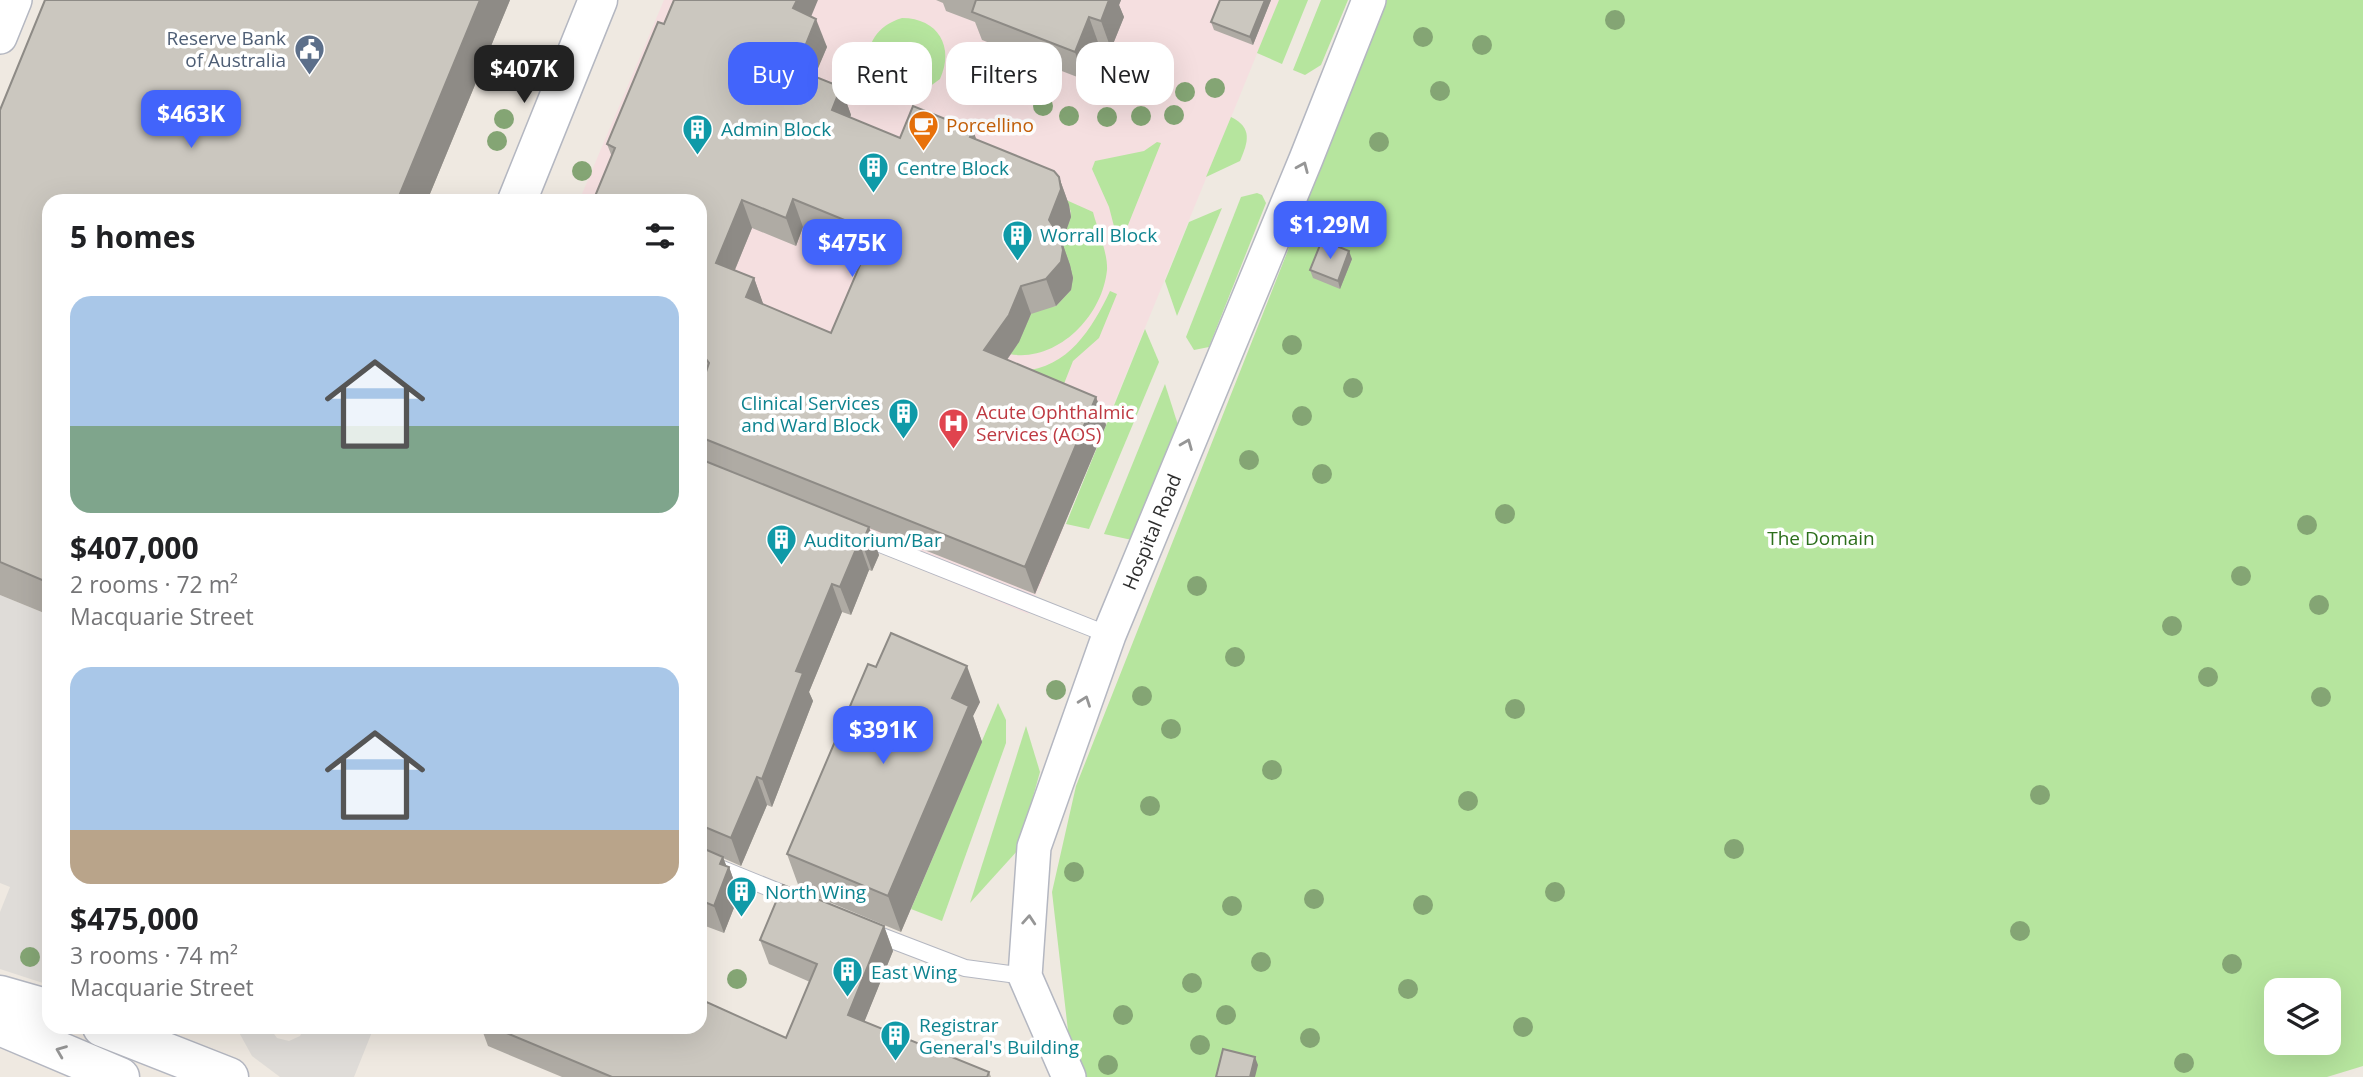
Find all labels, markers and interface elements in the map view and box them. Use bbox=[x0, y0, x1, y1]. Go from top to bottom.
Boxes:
place label: Reserve Bank of Australia bbox=[167, 25, 286, 73]
public building icon: Reserve Bank of Australia bbox=[292, 32, 326, 76]
chip: Buy bbox=[728, 42, 818, 105]
chip: Rent bbox=[832, 42, 932, 105]
chip: Filters bbox=[946, 42, 1062, 105]
chip: New bbox=[1076, 42, 1174, 105]
pin: $407K bbox=[475, 46, 573, 105]
text: $407K bbox=[490, 52, 558, 84]
pin: $463K bbox=[142, 90, 240, 150]
text: $463K bbox=[157, 97, 225, 129]
cafe icon: Porcellino bbox=[906, 108, 940, 152]
building icon: Admin Block bbox=[681, 112, 715, 156]
place label: Porcellino bbox=[946, 112, 1034, 138]
place label: Admin Block bbox=[721, 116, 831, 142]
building icon: Centre Block bbox=[857, 151, 891, 195]
place label: Centre Block bbox=[897, 155, 1009, 181]
one-way arrow bbox=[1295, 161, 1309, 174]
pin: $1.29M bbox=[1273, 202, 1387, 261]
text: $1.29M bbox=[1290, 208, 1370, 240]
text: 5 homes bbox=[70, 216, 195, 257]
icon: filters bbox=[641, 217, 679, 255]
building icon: Worrall Block bbox=[1000, 218, 1034, 262]
pin: $475K bbox=[803, 219, 901, 279]
place label: Worrall Block bbox=[1040, 222, 1157, 248]
text: $475K bbox=[818, 226, 886, 258]
icon: home bbox=[312, 341, 438, 467]
place label: Clinical Services and Ward Block bbox=[741, 390, 880, 438]
building icon: Clinical Services and Ward Block bbox=[886, 397, 920, 441]
place label: Acute Ophthalmic Services (AOS) bbox=[976, 399, 1134, 447]
hospital icon: Acute Ophthalmic Services (AOS) bbox=[936, 406, 970, 450]
one-way arrow bbox=[1179, 439, 1193, 451]
street label: Hospital Road bbox=[1116, 470, 1187, 594]
building icon: Auditorium/Bar bbox=[764, 523, 798, 567]
park label: The Domain bbox=[1767, 525, 1875, 551]
text: $407,000 bbox=[70, 527, 199, 568]
place label: Auditorium/Bar bbox=[804, 527, 942, 553]
text: 2 rooms · 72 m² bbox=[70, 568, 238, 600]
text: Macquarie Street bbox=[70, 600, 254, 632]
one-way arrow bbox=[1077, 696, 1091, 708]
pin: $391K bbox=[834, 706, 932, 766]
icon: home bbox=[312, 712, 438, 838]
text: $391K bbox=[849, 713, 917, 745]
building icon: North Wing bbox=[725, 875, 759, 919]
place label: North Wing bbox=[765, 879, 866, 905]
text: $475,000 bbox=[70, 898, 199, 939]
one-way arrow bbox=[1021, 914, 1036, 925]
text: 3 rooms · 74 m² bbox=[70, 939, 238, 971]
building icon: East Wing bbox=[831, 955, 865, 999]
place label: East Wing bbox=[871, 959, 957, 985]
text: Macquarie Street bbox=[70, 971, 254, 1003]
map controls bbox=[2264, 978, 2341, 1055]
button: layers bbox=[2264, 978, 2341, 1055]
place label: Registrar General's Building bbox=[919, 1012, 1079, 1060]
building icon: Registrar General's Building bbox=[879, 1019, 913, 1063]
one-way arrow bbox=[56, 1046, 68, 1060]

